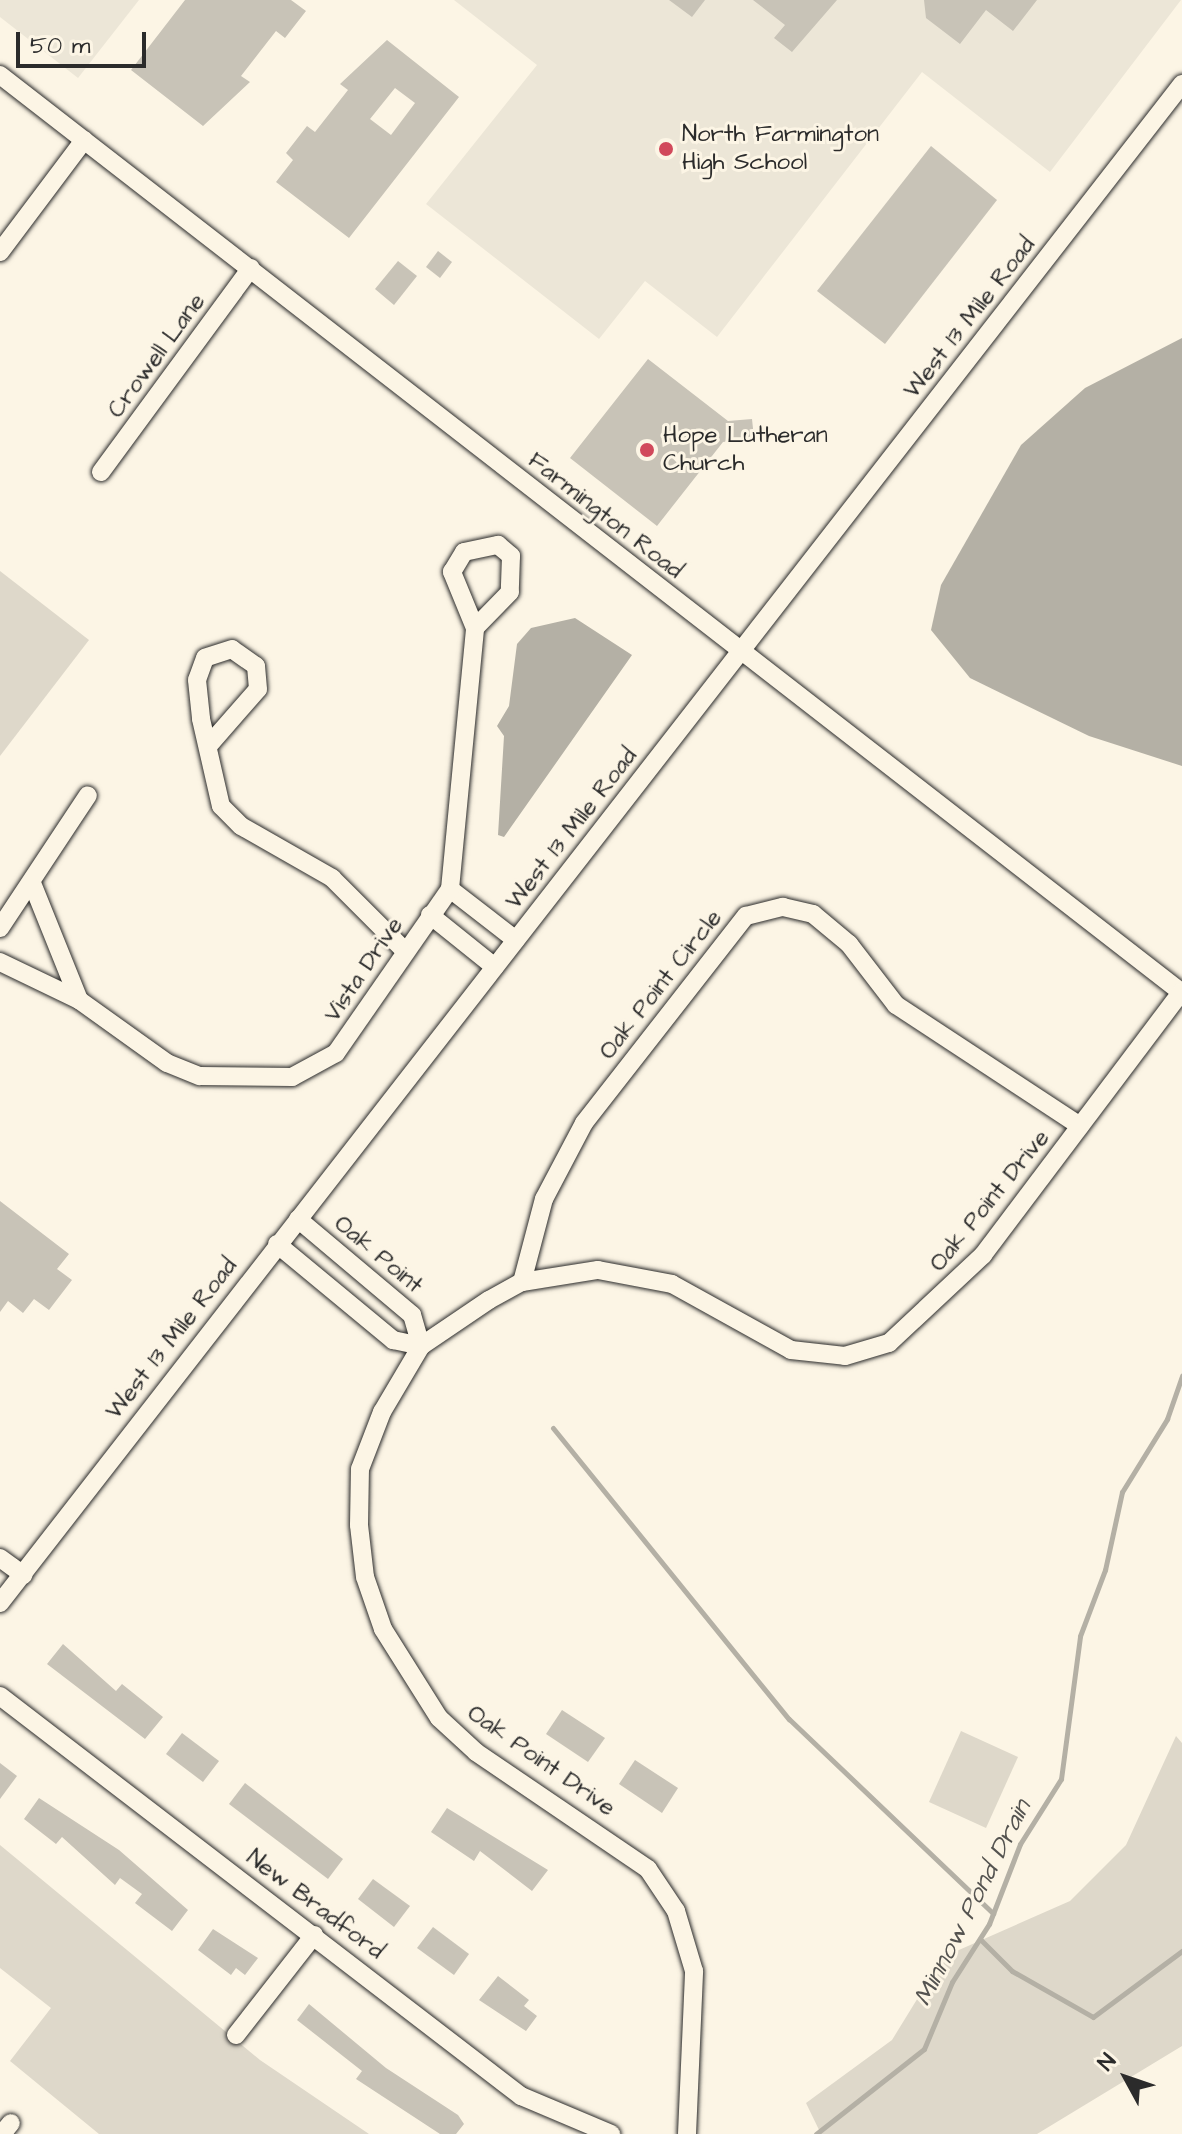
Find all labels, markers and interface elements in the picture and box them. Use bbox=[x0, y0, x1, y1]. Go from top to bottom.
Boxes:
scale bar bbox=[20, 16, 150, 66]
text: 50 m bbox=[30, 29, 90, 63]
place label: North Farmington High School bbox=[682, 121, 879, 177]
marker: North Farmington High School bbox=[657, 140, 675, 158]
street label: West 13 Mile Road bbox=[898, 232, 1042, 404]
street label: Crowell Lane bbox=[102, 288, 212, 424]
place label: Hope Lutheran Church bbox=[663, 422, 828, 478]
marker: Hope Lutheran Church bbox=[638, 441, 656, 459]
street label: Farmington Road bbox=[522, 447, 688, 585]
street label: West 13 Mile Road bbox=[500, 743, 644, 915]
street label: Oak Point Circle bbox=[594, 904, 728, 1066]
street label: Vista Drive bbox=[318, 912, 410, 1028]
street label: Oak Point Drive bbox=[924, 1124, 1056, 1278]
street label: Oak Point bbox=[328, 1210, 428, 1300]
street label: West 13 Mile Road bbox=[100, 1253, 244, 1425]
street label: Oak Point Drive bbox=[461, 1699, 621, 1823]
water label: Minnow Pond Drain bbox=[908, 1795, 1038, 2011]
street label: New Bradford bbox=[240, 1844, 390, 1966]
north arrow bbox=[1086, 2038, 1166, 2118]
text: N bbox=[1091, 2047, 1124, 2078]

